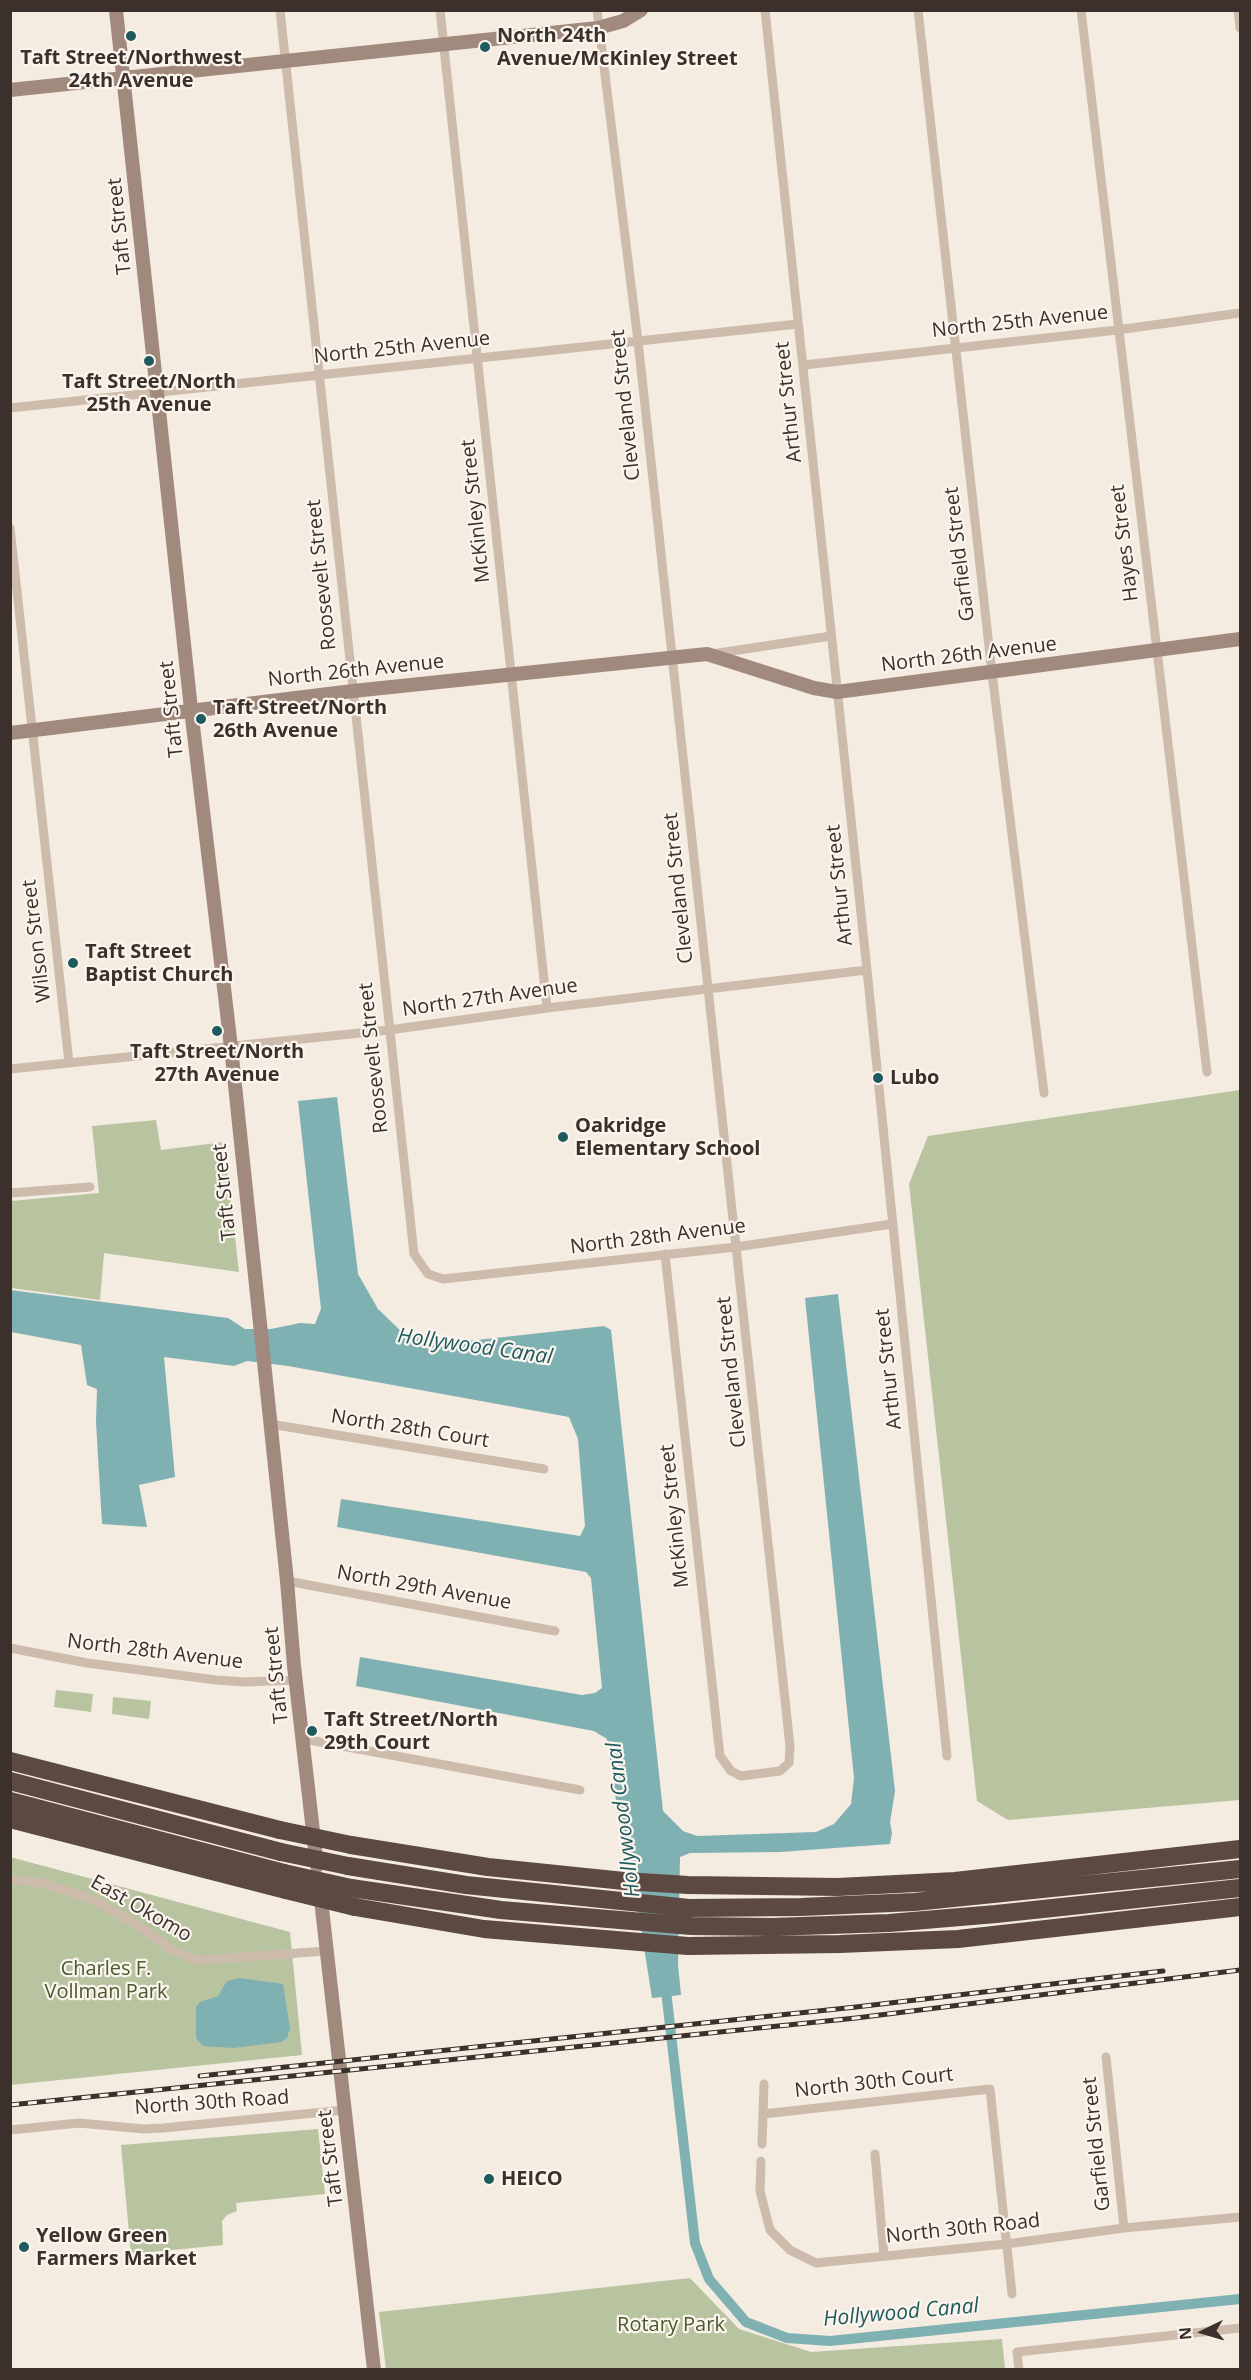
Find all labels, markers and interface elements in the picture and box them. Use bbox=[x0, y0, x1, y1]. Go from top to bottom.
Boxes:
place label: North 24th Avenue/McKinley Street bbox=[497, 24, 738, 71]
marker: Taft Street/Northwest 24th Avenue bbox=[124, 29, 138, 43]
marker: North 24th Avenue/McKinley Street bbox=[478, 40, 492, 54]
place label: Taft Street/Northwest 24th Avenue bbox=[20, 46, 242, 93]
street label: Taft Street bbox=[103, 176, 137, 276]
street label: North 25th Avenue bbox=[931, 301, 1109, 343]
street label: North 25th Avenue bbox=[313, 327, 491, 369]
street label: Cleveland Street bbox=[606, 328, 646, 482]
street label: Arthur Street bbox=[771, 340, 807, 464]
marker: Taft Street/North 25th Avenue bbox=[142, 354, 156, 368]
place label: Taft Street/North 25th Avenue bbox=[62, 370, 236, 417]
street label: McKinley Street bbox=[457, 438, 495, 584]
street label: Hayes Street bbox=[1106, 483, 1144, 603]
street label: Garfield Street bbox=[940, 485, 980, 623]
street label: Roosevelt Street bbox=[302, 498, 342, 652]
street label: North 26th Avenue bbox=[880, 632, 1058, 678]
street label: North 26th Avenue bbox=[267, 650, 445, 692]
street label: Taft Street bbox=[155, 659, 189, 759]
place label: Taft Street/North 26th Avenue bbox=[213, 696, 387, 743]
marker: Taft Street/North 26th Avenue bbox=[194, 712, 208, 726]
street label: Cleveland Street bbox=[659, 811, 699, 965]
street label: Arthur Street bbox=[822, 823, 858, 947]
street label: Wilson Street bbox=[18, 878, 56, 1004]
place label: Taft Street Baptist Church bbox=[85, 940, 233, 987]
marker: Taft Street Baptist Church bbox=[66, 956, 80, 970]
street label: North 27th Avenue bbox=[401, 974, 579, 1022]
street label: Roosevelt Street bbox=[354, 981, 394, 1135]
marker: Taft Street/North 27th Avenue bbox=[210, 1024, 224, 1038]
place label: Taft Street/North 27th Avenue bbox=[130, 1040, 304, 1087]
place label: Lubo bbox=[890, 1066, 939, 1090]
marker: Lubo bbox=[871, 1071, 885, 1085]
place label: Oakridge Elementary School bbox=[575, 1114, 760, 1161]
marker: Oakridge Elementary School bbox=[556, 1130, 570, 1144]
street label: Taft Street bbox=[208, 1142, 242, 1242]
street label: North 28th Avenue bbox=[569, 1214, 747, 1260]
street label: Cleveland Street bbox=[712, 1295, 752, 1449]
street label: Arthur Street bbox=[871, 1307, 907, 1431]
water label: Hollywood Canal bbox=[396, 1324, 554, 1370]
street label: North 28th Court bbox=[329, 1405, 491, 1453]
street label: McKinley Street bbox=[656, 1443, 694, 1589]
street label: North 29th Avenue bbox=[335, 1561, 513, 1615]
street label: Taft Street bbox=[260, 1625, 294, 1725]
street label: North 28th Avenue bbox=[66, 1629, 244, 1675]
place label: Taft Street/North 29th Court bbox=[324, 1708, 498, 1755]
marker: Taft Street/North 29th Court bbox=[305, 1724, 319, 1738]
water label: Hollywood Canal bbox=[602, 1741, 646, 1899]
street label: East Okomo bbox=[86, 1870, 196, 1948]
park label: Charles F. Vollman Park bbox=[45, 1957, 167, 2004]
street label: North 30th Court bbox=[793, 2063, 955, 2103]
street label: Garfield Street bbox=[1078, 2076, 1116, 2212]
street label: North 30th Road bbox=[134, 2086, 290, 2120]
street label: Taft Street bbox=[313, 2108, 349, 2208]
place label: HEICO bbox=[501, 2167, 563, 2191]
marker: HEICO bbox=[482, 2172, 496, 2186]
street label: North 30th Road bbox=[885, 2209, 1041, 2249]
place label: Yellow Green Farmers Market bbox=[36, 2224, 197, 2271]
marker: Yellow Green Farmers Market bbox=[17, 2240, 31, 2254]
water label: Hollywood Canal bbox=[822, 2294, 980, 2332]
north arrow bbox=[1173, 2302, 1233, 2362]
park label: Rotary Park bbox=[617, 2313, 725, 2337]
text: N bbox=[1174, 2326, 1197, 2341]

